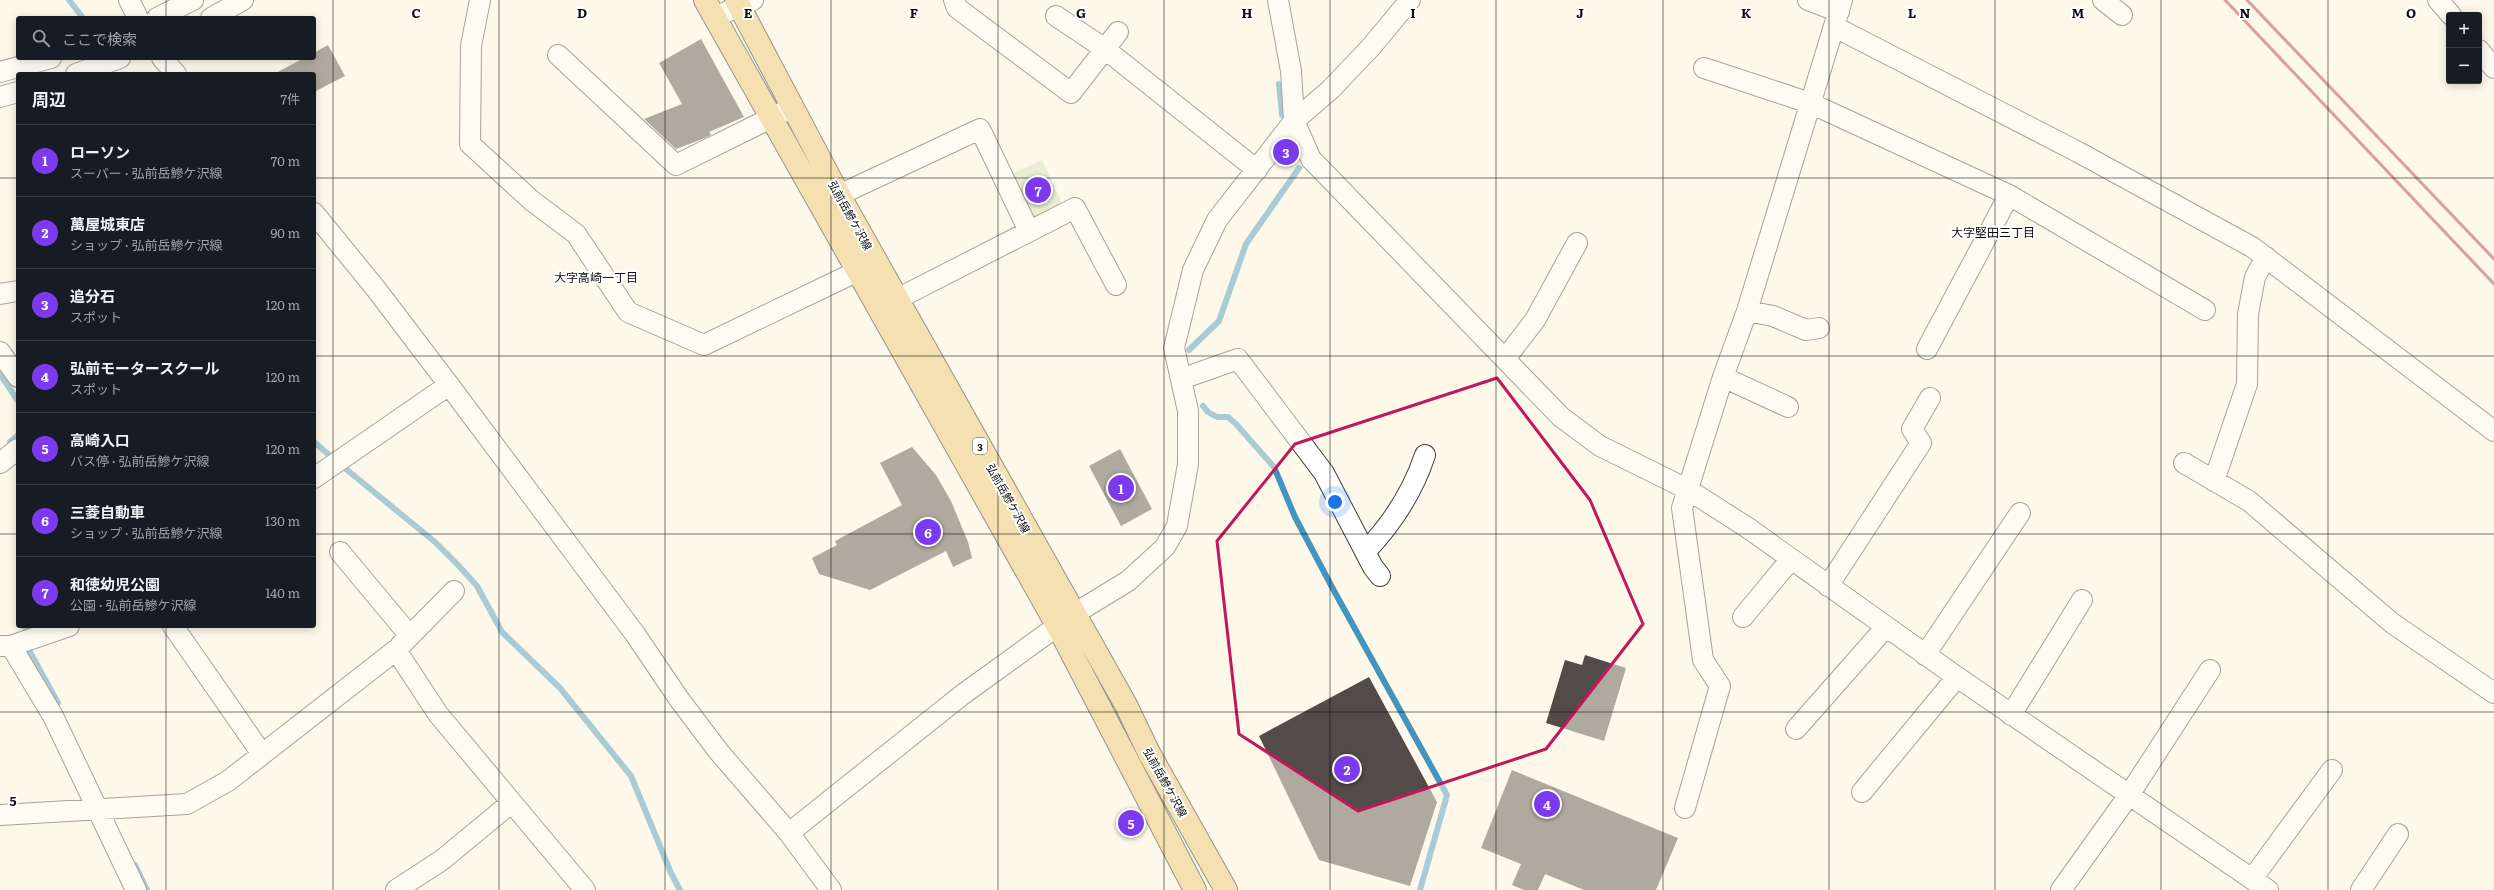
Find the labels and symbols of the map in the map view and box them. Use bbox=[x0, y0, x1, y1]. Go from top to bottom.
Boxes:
text: C bbox=[411, 3, 421, 22]
text: D bbox=[577, 3, 587, 22]
text: E bbox=[744, 3, 753, 22]
text: F bbox=[910, 3, 918, 22]
text: G bbox=[1076, 3, 1086, 22]
text: H bbox=[1242, 3, 1253, 22]
text: I bbox=[1410, 3, 1416, 22]
text: J bbox=[1576, 3, 1584, 22]
text: K bbox=[1741, 3, 1752, 22]
text: L bbox=[1908, 3, 1916, 22]
text: M bbox=[2072, 3, 2085, 22]
text: N bbox=[2240, 3, 2251, 22]
text: O bbox=[2406, 3, 2416, 22]
pin: 3 bbox=[1273, 137, 1299, 167]
pin: 7 bbox=[1025, 175, 1051, 205]
street label: 弘前岳鰺ケ沢線 bbox=[825, 177, 877, 253]
district label: 大字堅田三丁目 bbox=[1951, 223, 2035, 241]
district label: 大字高崎一丁目 bbox=[554, 268, 638, 286]
road number: 3 bbox=[973, 438, 987, 454]
street label: 弘前岳鰺ケ沢線 bbox=[983, 460, 1035, 536]
pin: 1 bbox=[1108, 473, 1134, 503]
your location bbox=[1325, 492, 1345, 512]
pin: 6 bbox=[915, 517, 941, 547]
street label: 弘前岳鰺ケ沢線 bbox=[1140, 744, 1192, 820]
pin: 2 bbox=[1334, 754, 1360, 784]
pin: 4 bbox=[1534, 789, 1560, 819]
text: 5 bbox=[9, 791, 17, 810]
pin: 5 bbox=[1118, 808, 1144, 838]

